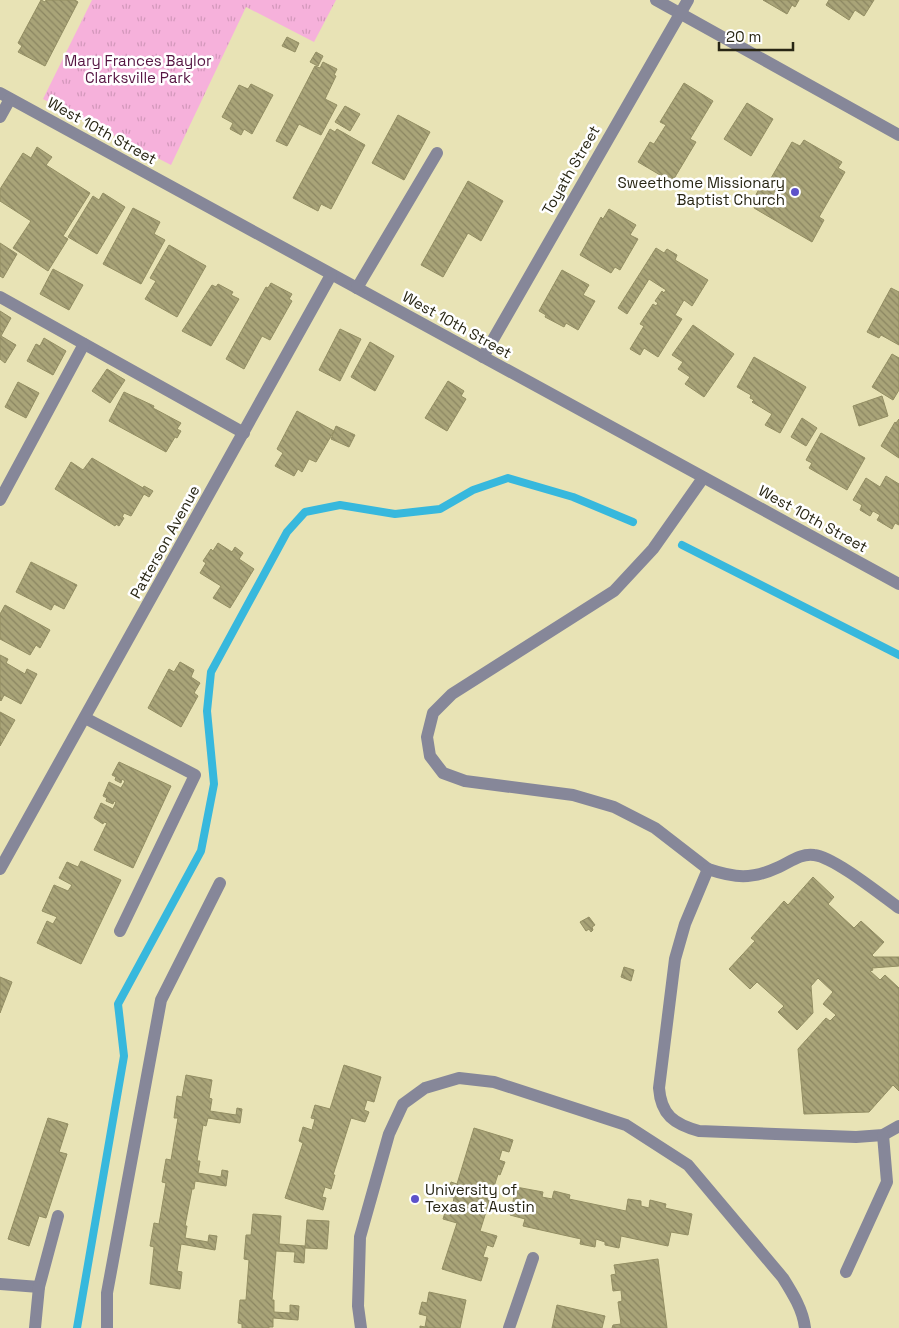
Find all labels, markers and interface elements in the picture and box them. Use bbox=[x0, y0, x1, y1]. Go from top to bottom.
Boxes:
scale bar bbox=[719, 20, 793, 52]
text: 20 m bbox=[726, 27, 761, 46]
park label: Mary Frances Baylor Clarksville Park bbox=[64, 51, 212, 87]
street label: West 10th Street bbox=[44, 93, 160, 168]
street label: Toyath Street bbox=[537, 122, 604, 218]
place label: Sweethome Missionary Baptist Church bbox=[617, 173, 785, 209]
marker: Sweethome Missionary Baptist Church bbox=[789, 186, 801, 198]
street label: West 10th Street bbox=[399, 287, 515, 362]
street label: West 10th Street bbox=[755, 481, 871, 556]
street label: Patterson Avenue bbox=[126, 482, 204, 602]
place label: University of Texas at Austin bbox=[425, 1180, 535, 1216]
marker: University of Texas at Austin bbox=[409, 1193, 421, 1205]

